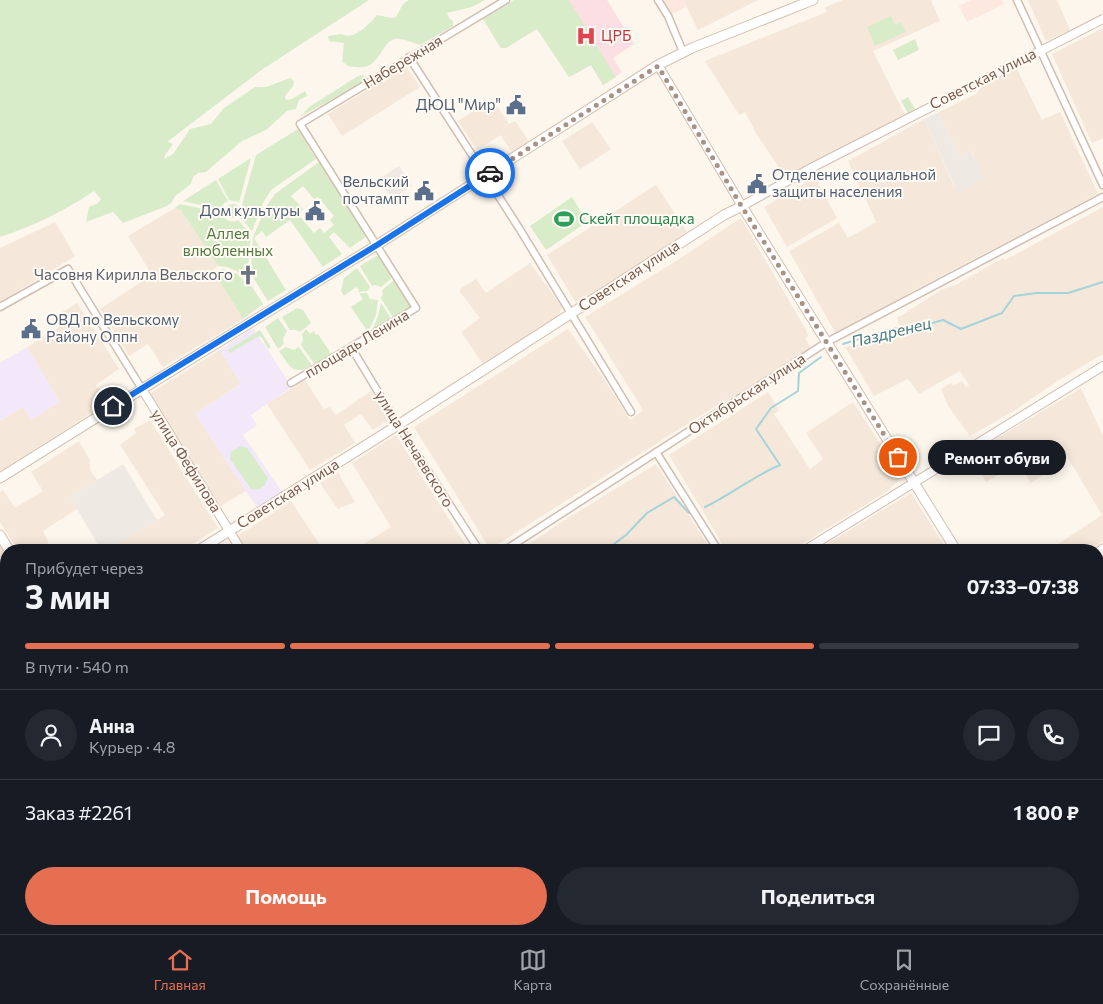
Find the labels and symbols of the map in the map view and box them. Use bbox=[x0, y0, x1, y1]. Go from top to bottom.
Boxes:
hospital icon: ЦРБ bbox=[575, 25, 597, 47]
place label: ЦРБ bbox=[601, 26, 631, 44]
street label: Набережная bbox=[360, 31, 445, 92]
street label: Советская улица bbox=[926, 44, 1039, 113]
public building icon: ДЮЦ "Мир" bbox=[505, 94, 527, 116]
place label: ДЮЦ "Мир" bbox=[416, 95, 501, 113]
courier bbox=[465, 148, 515, 198]
place label: Отделение социальной защиты населения bbox=[772, 165, 936, 200]
place label: Вельский почтампт bbox=[342, 172, 409, 207]
public building icon: Отделение социальной защиты населения bbox=[746, 173, 768, 195]
public building icon: Вельский почтампт bbox=[413, 180, 435, 202]
public building icon: Дом культуры bbox=[304, 200, 326, 222]
place label: Дом культуры bbox=[200, 201, 300, 219]
sports icon: Скейт площадка bbox=[553, 208, 575, 230]
place label: Скейт площадка bbox=[579, 209, 695, 227]
park label: Аллея влюбленных bbox=[183, 224, 273, 259]
street label: Советская улица bbox=[574, 236, 682, 315]
church icon: Часовня Кирилла Вельского bbox=[237, 264, 259, 286]
place label: Часовня Кирилла Вельского bbox=[34, 265, 233, 283]
street label: площадь Ленина bbox=[301, 305, 412, 381]
place label: ОВД по Вельскому Району Оппн bbox=[46, 310, 180, 345]
water label: Паздренец bbox=[849, 312, 933, 351]
public building icon: ОВД по Вельскому Району Оппн bbox=[20, 318, 42, 340]
street label: Октябрьская улица bbox=[685, 349, 808, 438]
pin bbox=[92, 385, 134, 427]
street label: улица Нечаевского bbox=[372, 387, 458, 510]
street label: улица Фефилова bbox=[148, 405, 226, 515]
pin bbox=[877, 436, 919, 478]
callout: Ремонт обуви bbox=[928, 440, 1066, 474]
street label: Советская улица bbox=[233, 455, 342, 532]

